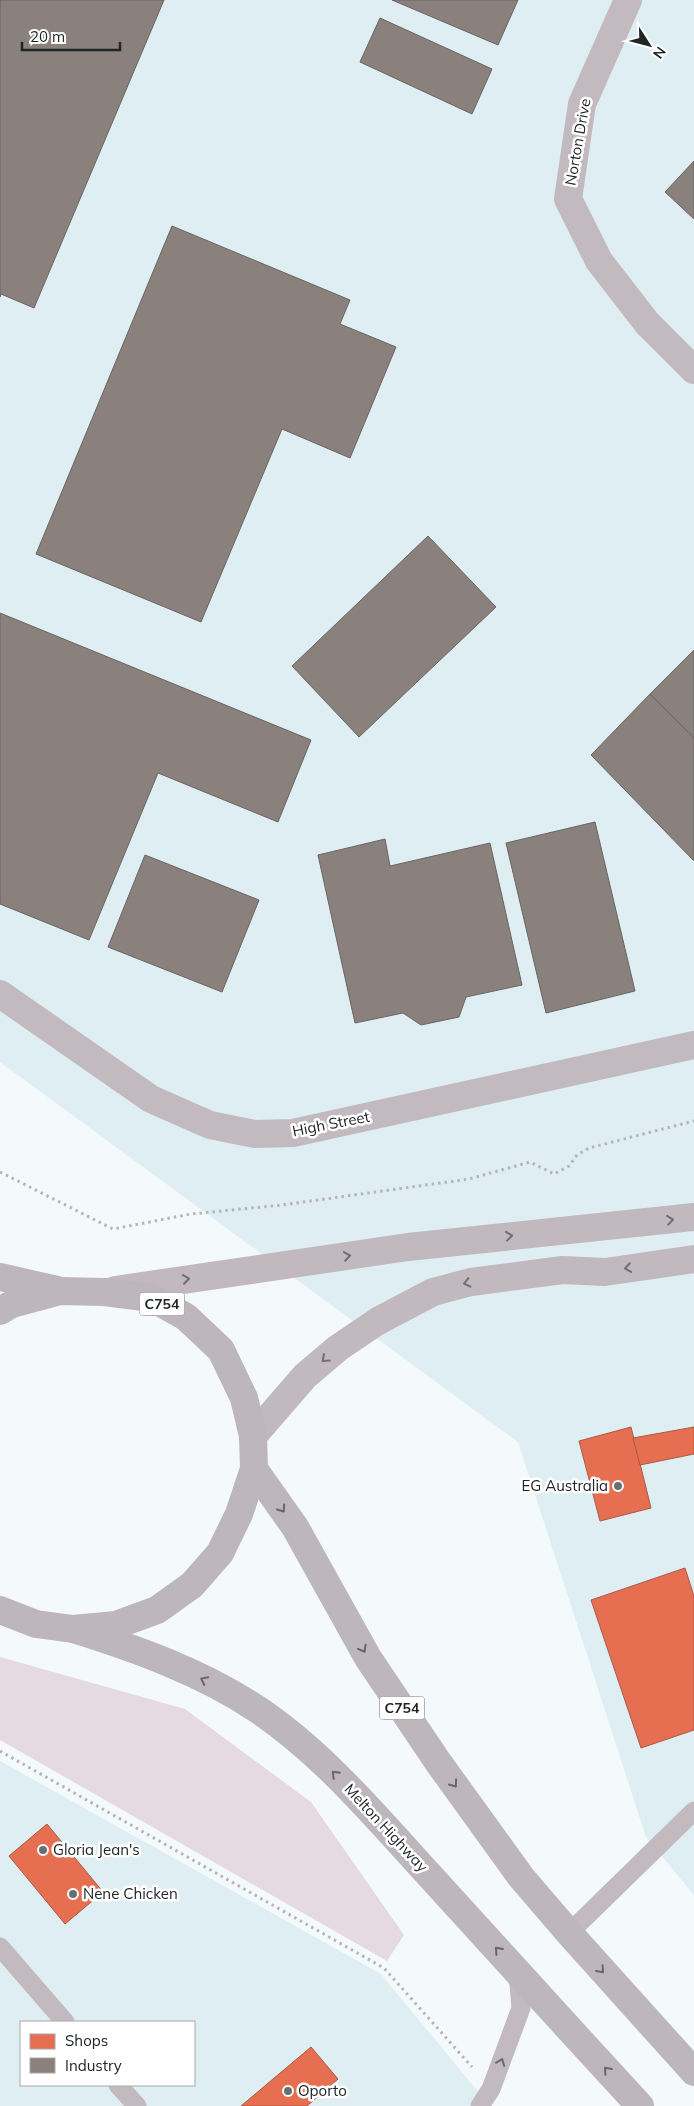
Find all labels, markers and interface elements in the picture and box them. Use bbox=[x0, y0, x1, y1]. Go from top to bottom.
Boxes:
scale bar bbox=[22, 20, 120, 52]
north arrow bbox=[624, 20, 674, 70]
text: 20 m bbox=[30, 27, 65, 46]
text: N bbox=[649, 43, 670, 62]
street label: Norton Drive bbox=[560, 97, 595, 187]
street label: High Street bbox=[291, 1107, 371, 1140]
one-way arrow bbox=[666, 1215, 674, 1226]
one-way arrow bbox=[505, 1231, 513, 1242]
one-way arrow bbox=[343, 1251, 352, 1261]
one-way arrow bbox=[624, 1263, 633, 1273]
one-way arrow bbox=[182, 1275, 191, 1285]
one-way arrow bbox=[463, 1277, 471, 1288]
road number: C754 bbox=[140, 1292, 184, 1316]
one-way arrow bbox=[322, 1353, 331, 1362]
place label: EG Australia bbox=[522, 1476, 608, 1495]
marker: EG Australia bbox=[612, 1480, 624, 1492]
one-way arrow bbox=[276, 1503, 285, 1512]
one-way arrow bbox=[357, 1644, 367, 1653]
one-way arrow bbox=[201, 1676, 210, 1686]
road number: C754 bbox=[380, 1696, 424, 1720]
one-way arrow bbox=[332, 1771, 341, 1780]
one-way arrow bbox=[448, 1778, 457, 1788]
street label: Melton Highway bbox=[341, 1780, 432, 1876]
place label: Gloria Jean's bbox=[53, 1840, 140, 1859]
marker: Gloria Jean's bbox=[37, 1844, 49, 1856]
place label: Nene Chicken bbox=[83, 1884, 178, 1903]
marker: Nene Chicken bbox=[67, 1888, 79, 1900]
one-way arrow bbox=[494, 1947, 503, 1956]
one-way arrow bbox=[595, 1964, 604, 1973]
legend bbox=[20, 2021, 195, 2086]
text: Shops bbox=[65, 2031, 108, 2050]
text: Industry bbox=[65, 2056, 122, 2075]
one-way arrow bbox=[495, 2058, 505, 2067]
one-way arrow bbox=[604, 2067, 613, 2076]
place label: Oporto bbox=[298, 2081, 347, 2100]
marker: Oporto bbox=[282, 2085, 294, 2097]

